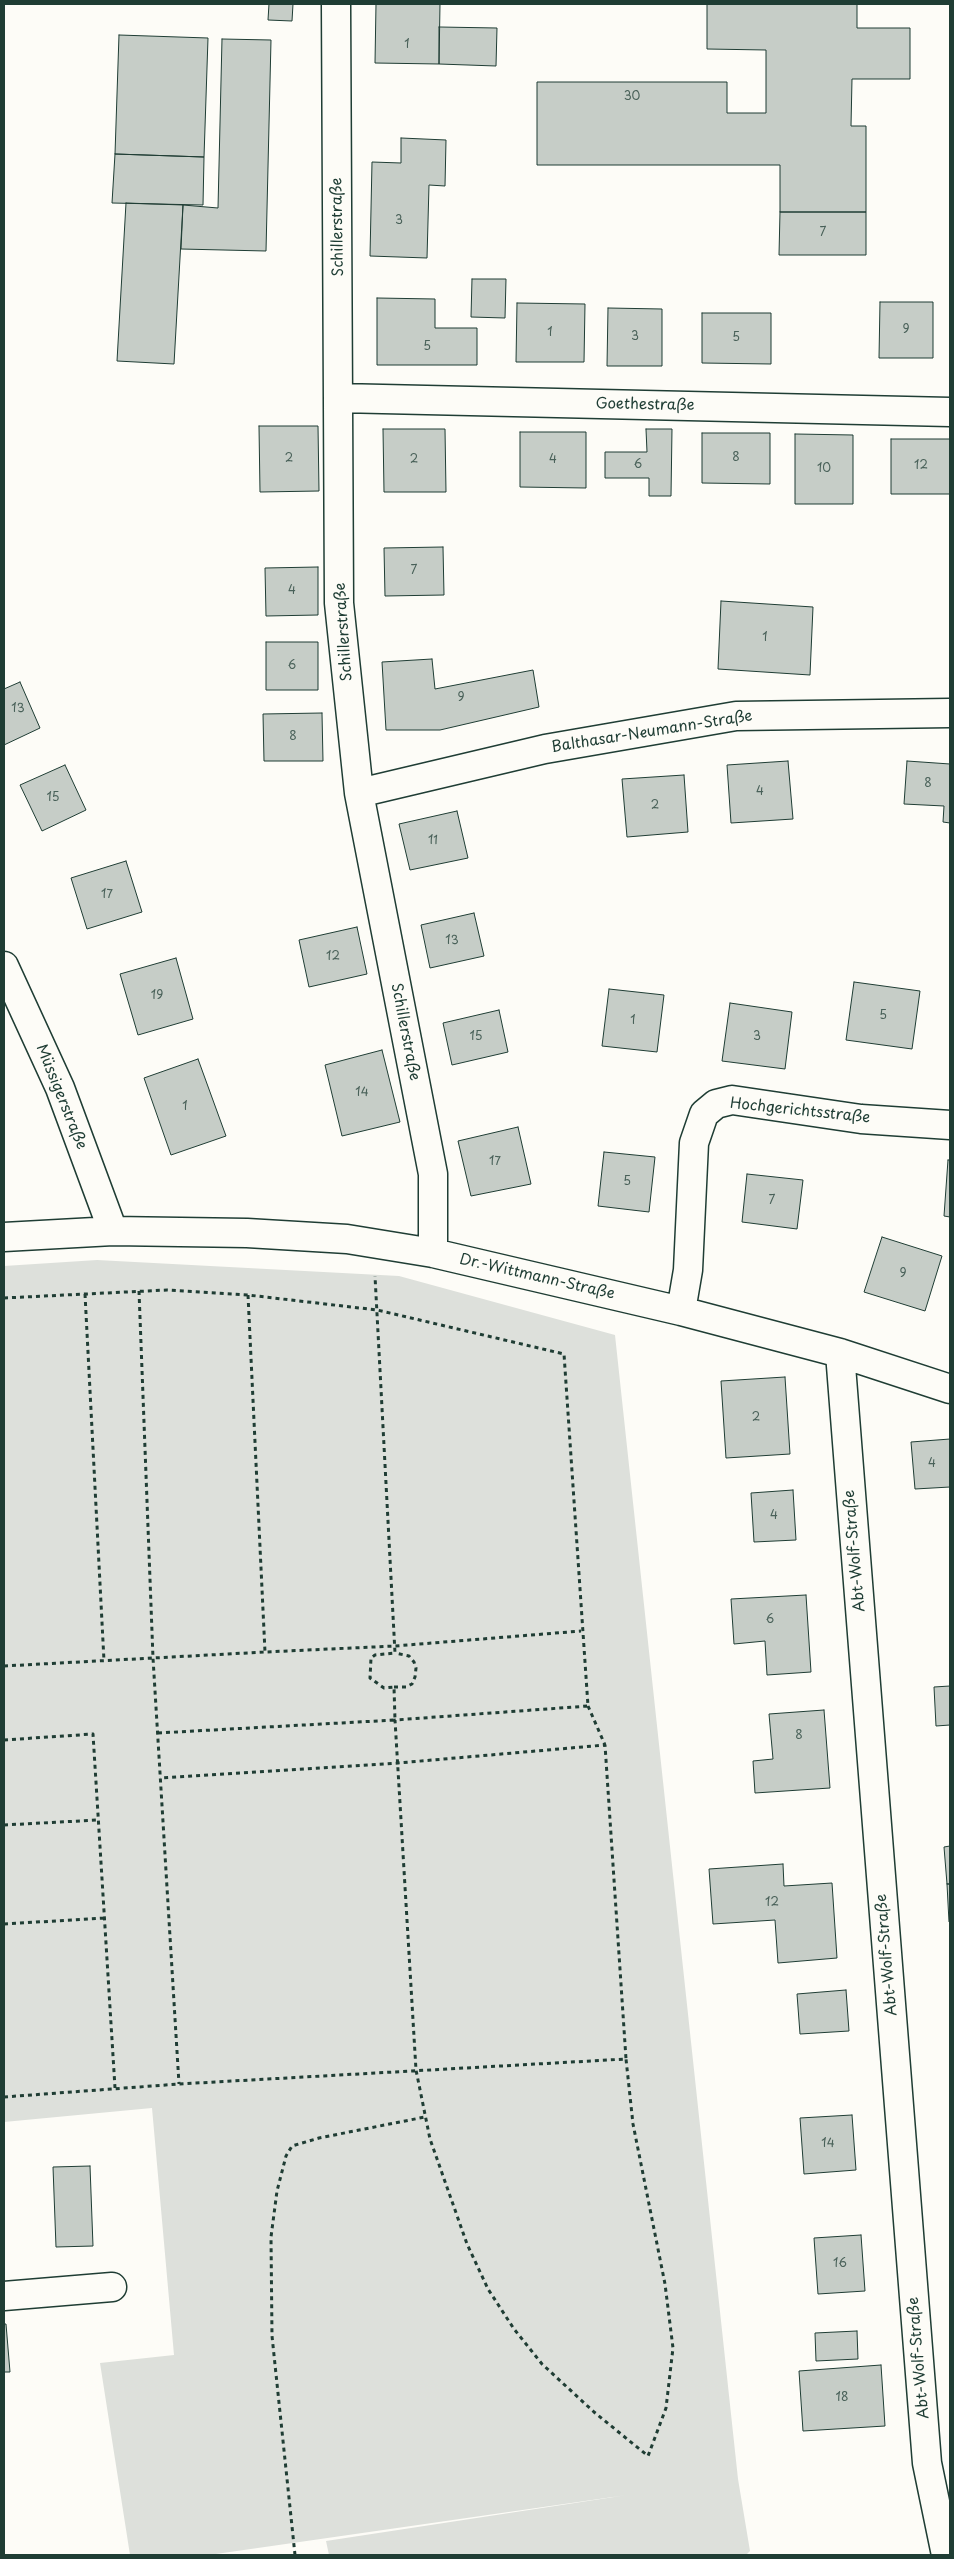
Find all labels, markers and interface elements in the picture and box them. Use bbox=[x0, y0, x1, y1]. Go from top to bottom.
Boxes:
house number: 1 bbox=[404, 38, 410, 52]
house number: 30 bbox=[624, 90, 640, 104]
street label: Schillerstraße bbox=[328, 177, 348, 277]
house number: 3 bbox=[395, 214, 403, 228]
house number: 7 bbox=[820, 226, 826, 240]
house number: 9 bbox=[902, 323, 910, 337]
house number: 1 bbox=[547, 326, 553, 340]
house number: 3 bbox=[631, 330, 639, 344]
house number: 5 bbox=[732, 331, 740, 345]
house number: 5 bbox=[423, 340, 431, 354]
street label: Goethestraße bbox=[595, 395, 695, 415]
house number: 8 bbox=[732, 451, 740, 465]
house number: 2 bbox=[285, 452, 293, 466]
house number: 2 bbox=[410, 453, 418, 467]
house number: 4 bbox=[549, 453, 557, 467]
house number: 6 bbox=[634, 458, 642, 472]
house number: 12 bbox=[914, 459, 928, 473]
house number: 10 bbox=[817, 462, 831, 476]
house number: 7 bbox=[411, 564, 417, 578]
street label: Schillerstraße bbox=[332, 582, 356, 682]
house number: 4 bbox=[288, 584, 296, 598]
house number: 1 bbox=[762, 631, 768, 645]
house number: 6 bbox=[288, 659, 296, 673]
house number: 9 bbox=[457, 691, 465, 705]
house number: 13 bbox=[11, 702, 25, 716]
street label: Balthasar-Neumann-Straße bbox=[550, 707, 754, 757]
house number: 8 bbox=[289, 730, 297, 744]
house number: 8 bbox=[924, 777, 932, 791]
house number: 4 bbox=[756, 785, 764, 799]
house number: 15 bbox=[46, 791, 60, 805]
house number: 2 bbox=[651, 799, 659, 813]
house number: 11 bbox=[428, 834, 438, 848]
house number: 17 bbox=[101, 888, 113, 902]
house number: 13 bbox=[445, 934, 459, 948]
house number: 12 bbox=[326, 950, 340, 964]
street label: Schillerstraße bbox=[387, 982, 423, 1082]
house number: 19 bbox=[151, 989, 163, 1003]
house number: 5 bbox=[879, 1009, 887, 1023]
house number: 1 bbox=[630, 1014, 636, 1028]
house number: 15 bbox=[469, 1030, 483, 1044]
house number: 3 bbox=[753, 1030, 761, 1044]
street label: Müssigerstraße bbox=[32, 1042, 90, 1152]
house number: 14 bbox=[355, 1086, 369, 1100]
street label: Hochgerichtsstraße bbox=[729, 1095, 871, 1127]
house number: 1 bbox=[182, 1100, 188, 1114]
house number: 17 bbox=[489, 1155, 501, 1169]
house number: 5 bbox=[623, 1175, 631, 1189]
house number: 7 bbox=[769, 1194, 775, 1208]
street label: Dr.-Wittmann-Straße bbox=[458, 1250, 616, 1304]
house number: 9 bbox=[899, 1267, 907, 1281]
house number: 2 bbox=[752, 1411, 760, 1425]
house number: 4 bbox=[928, 1457, 936, 1471]
street label: Abt-Wolf-Straße bbox=[841, 1489, 869, 1613]
house number: 4 bbox=[770, 1509, 778, 1523]
house number: 6 bbox=[766, 1613, 774, 1627]
house number: 8 bbox=[795, 1729, 803, 1743]
street label: Abt-Wolf-Straße bbox=[873, 1893, 901, 2017]
house number: 12 bbox=[765, 1896, 779, 1910]
house number: 14 bbox=[821, 2137, 835, 2151]
house number: 16 bbox=[833, 2257, 847, 2271]
street label: Abt-Wolf-Straße bbox=[905, 2296, 933, 2420]
house number: 18 bbox=[836, 2391, 848, 2405]

